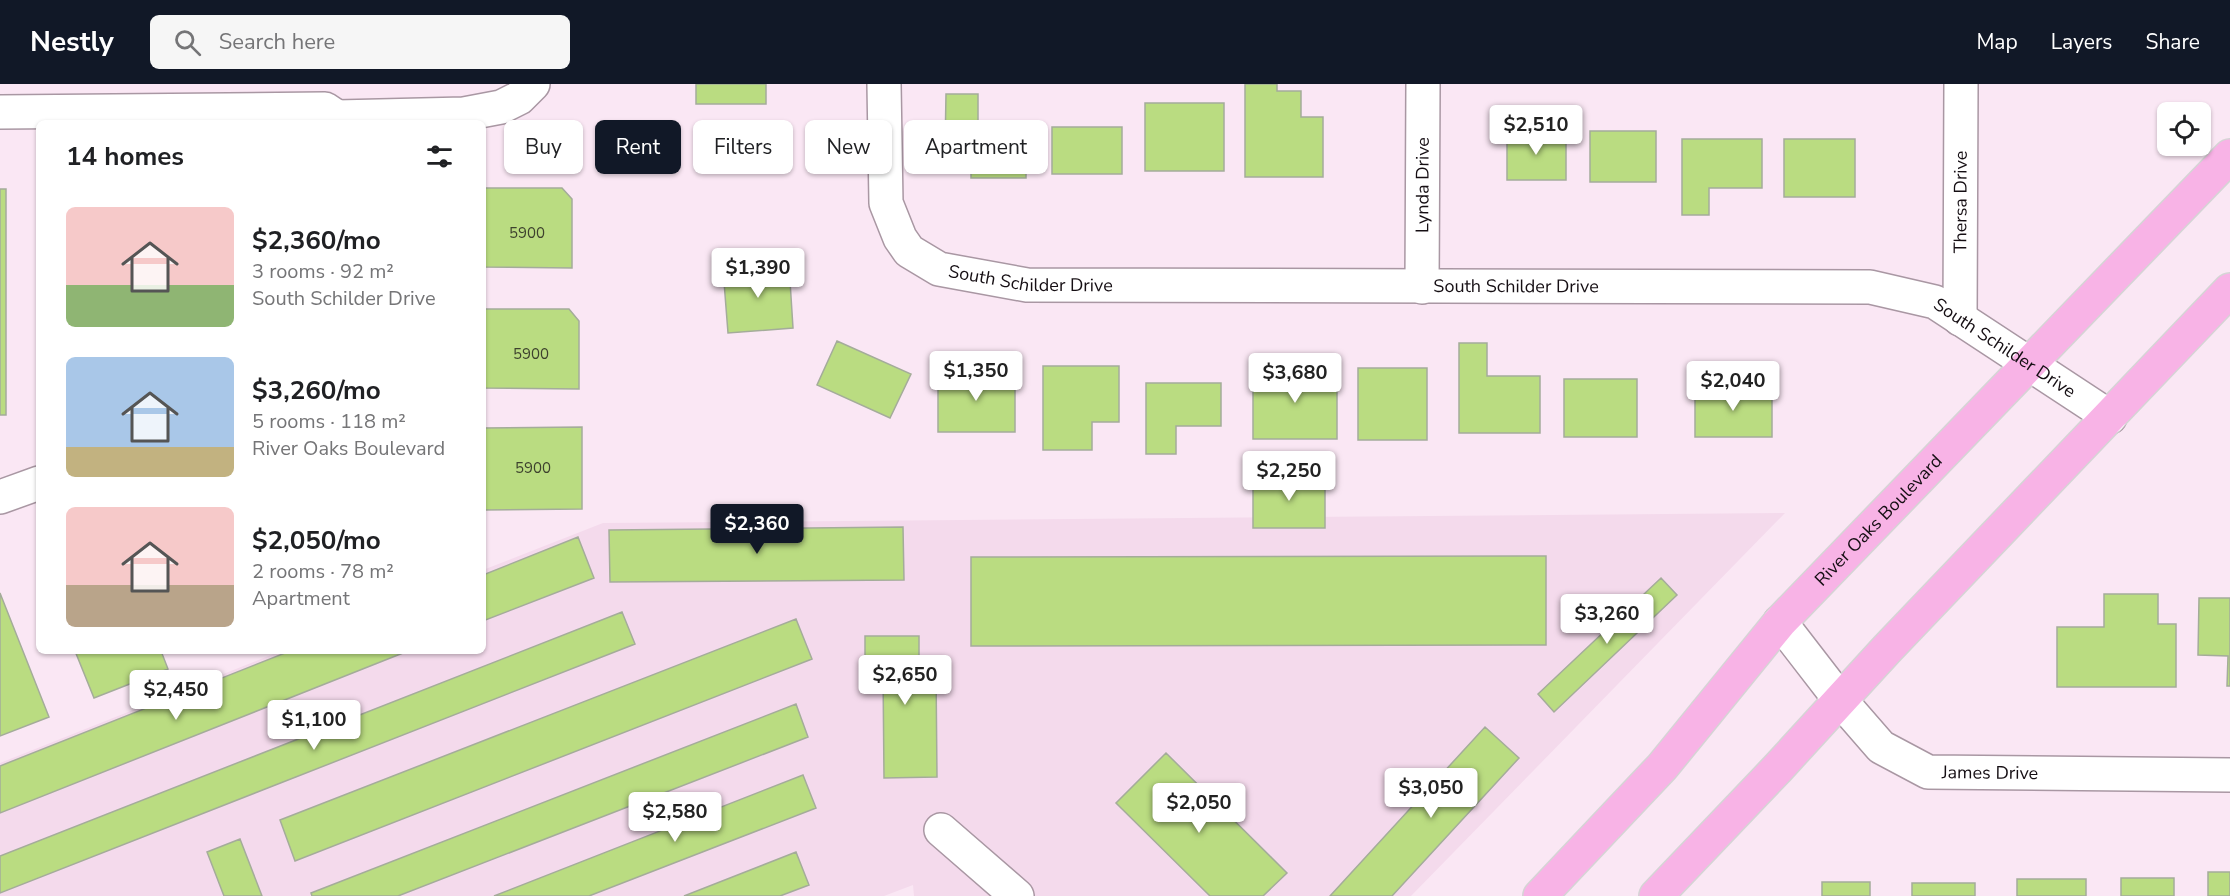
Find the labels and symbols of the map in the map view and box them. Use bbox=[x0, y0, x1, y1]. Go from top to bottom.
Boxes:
pin: $2,510 bbox=[1487, 105, 1585, 156]
street label: Lynda Drive bbox=[1410, 137, 1435, 233]
street label: Thersa Drive bbox=[1948, 151, 1973, 253]
house number: 5900 bbox=[509, 223, 545, 243]
pin: $1,390 bbox=[709, 248, 807, 299]
street label: South Schilder Drive bbox=[946, 259, 1113, 297]
street label: South Schilder Drive bbox=[1433, 274, 1599, 298]
street label: South Schilder Drive bbox=[1929, 292, 2080, 403]
house number: 5900 bbox=[513, 344, 549, 364]
pin: $1,350 bbox=[927, 351, 1025, 402]
pin: $3,680 bbox=[1246, 353, 1344, 404]
pin: $2,040 bbox=[1684, 361, 1782, 412]
street label: River Oaks Boulevard bbox=[1809, 449, 1947, 591]
pin: $2,250 bbox=[1240, 451, 1338, 502]
house number: 5900 bbox=[515, 458, 551, 478]
pin: $2,360 bbox=[708, 504, 806, 555]
pin: $3,260 bbox=[1558, 594, 1656, 645]
pin: $2,650 bbox=[856, 655, 954, 706]
pin: $2,450 bbox=[127, 670, 225, 721]
pin: $1,100 bbox=[265, 700, 363, 751]
street label: James Drive bbox=[1941, 760, 2038, 785]
pin: $3,050 bbox=[1382, 768, 1480, 819]
pin: $2,050 bbox=[1150, 783, 1248, 834]
pin: $2,580 bbox=[626, 792, 724, 843]

